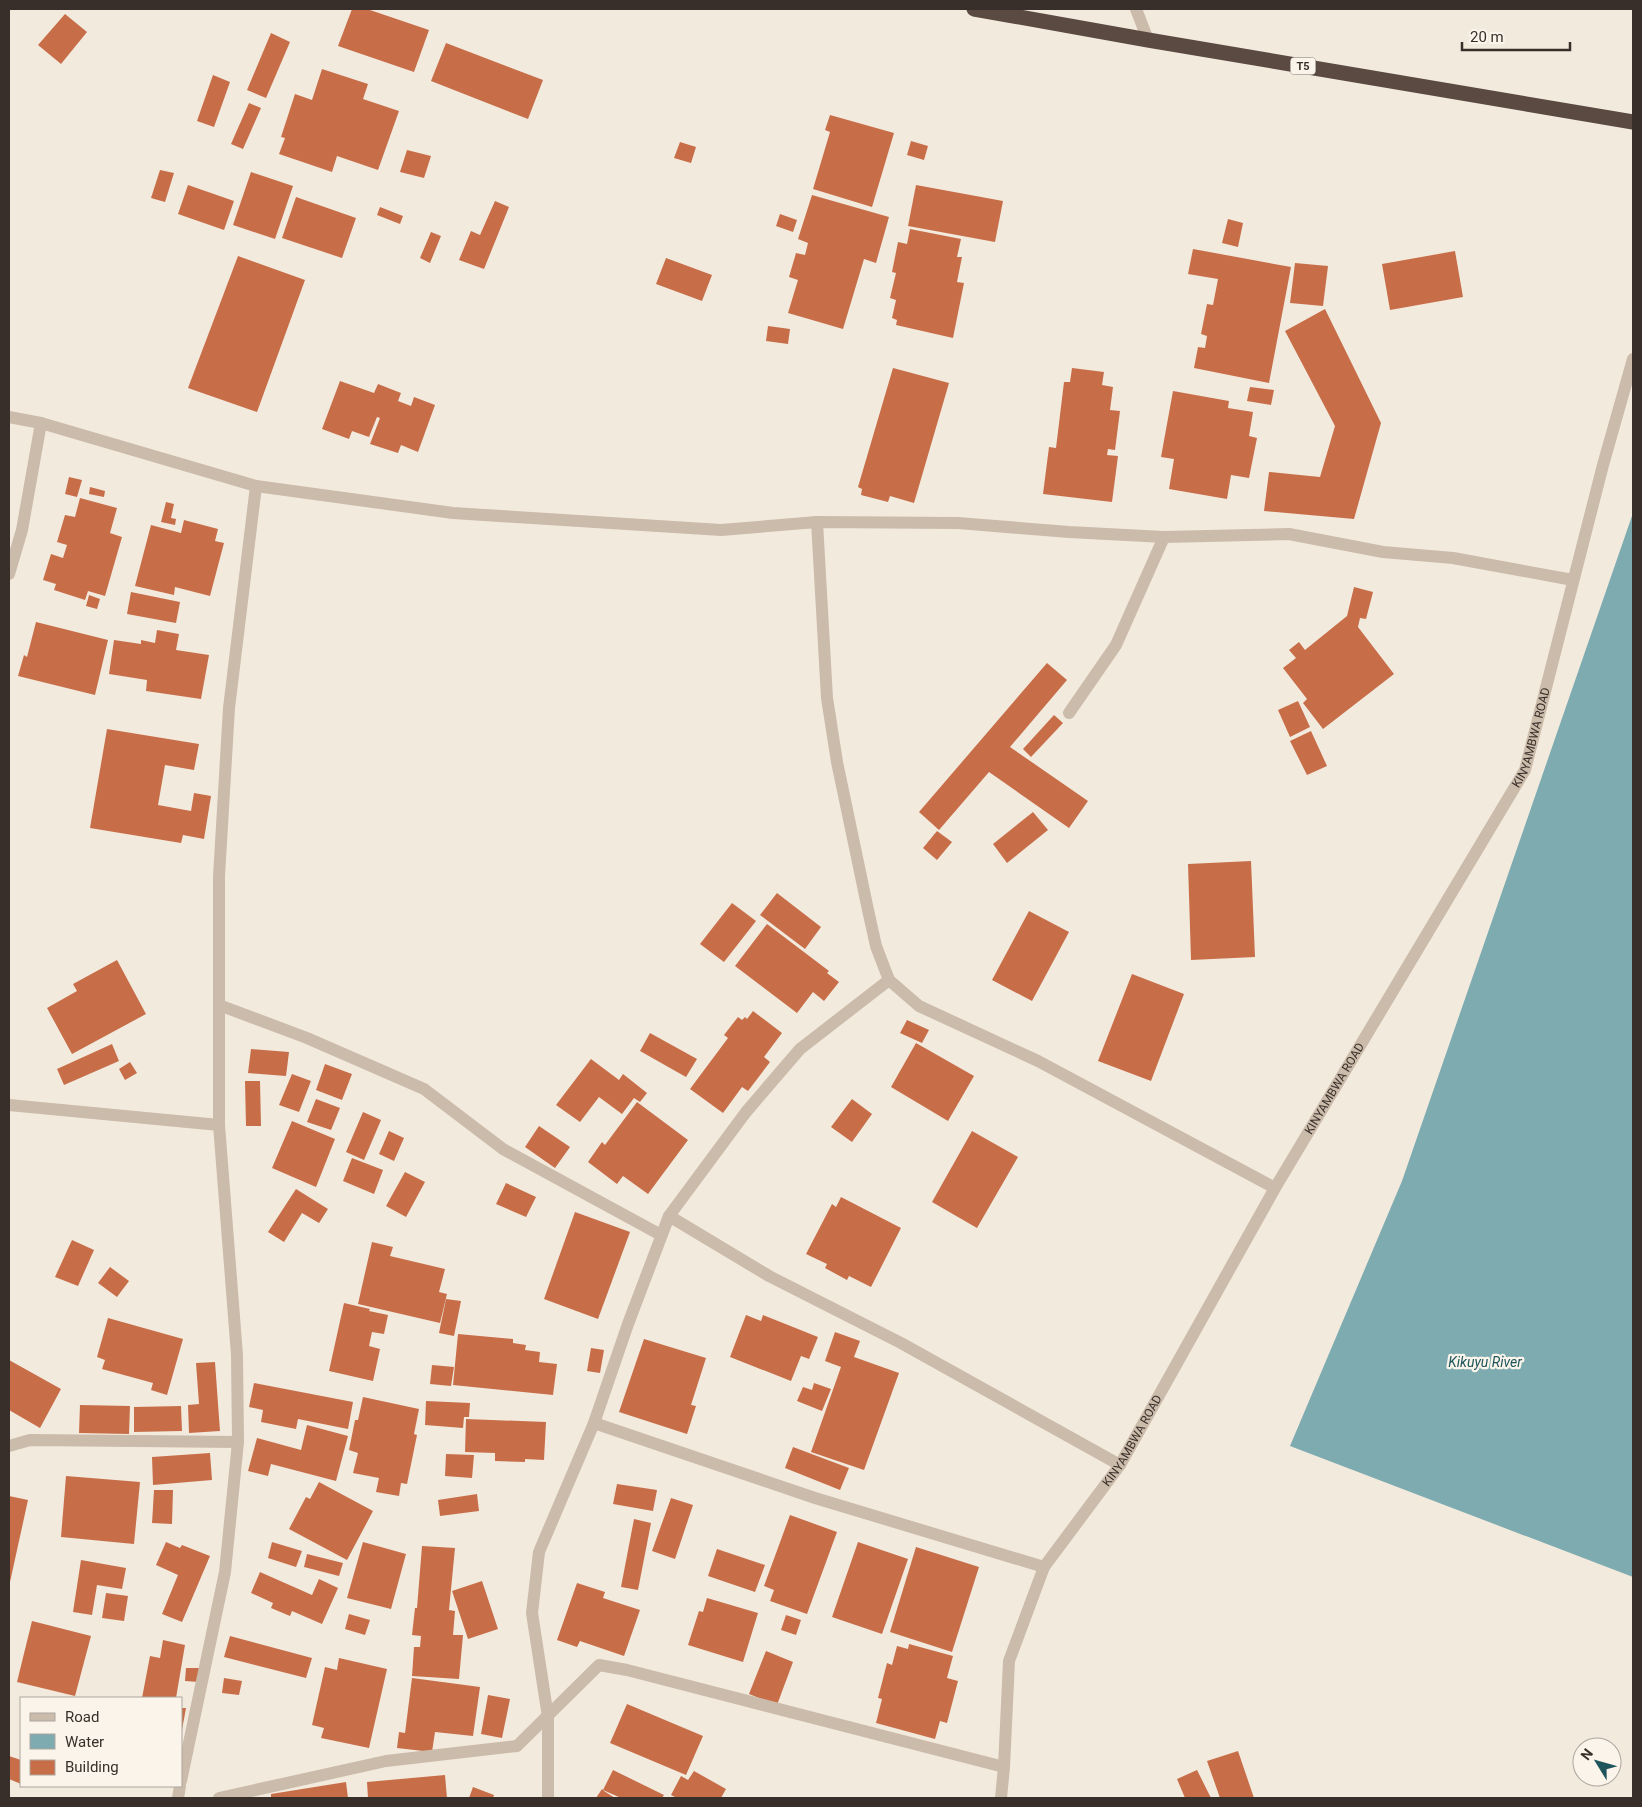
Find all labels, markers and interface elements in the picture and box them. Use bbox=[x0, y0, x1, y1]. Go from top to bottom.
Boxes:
scale bar bbox=[1462, 20, 1570, 52]
text: 20 m bbox=[1470, 28, 1504, 46]
road number: T5 bbox=[1290, 58, 1316, 74]
street label: KINYAMBWA ROAD bbox=[1509, 686, 1553, 790]
street label: KINYAMBWA ROAD bbox=[1302, 1040, 1367, 1137]
water label: Kikuyu River bbox=[1448, 1354, 1522, 1370]
street label: KINYAMBWA ROAD bbox=[1100, 1392, 1165, 1489]
legend bbox=[20, 1697, 182, 1787]
text: Road bbox=[65, 1708, 99, 1726]
text: Water bbox=[65, 1733, 104, 1751]
north arrow bbox=[1572, 1737, 1622, 1787]
text: N bbox=[1577, 1745, 1596, 1763]
text: Building bbox=[65, 1758, 119, 1776]

